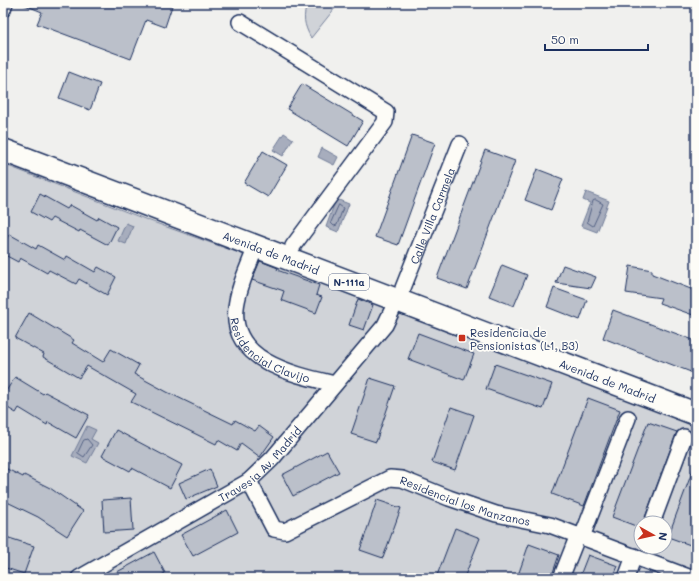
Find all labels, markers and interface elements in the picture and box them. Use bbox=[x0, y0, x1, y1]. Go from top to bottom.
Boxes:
scale bar bbox=[545, 26, 648, 52]
text: 50 m bbox=[551, 31, 579, 47]
street label: Calle Villa Carmela bbox=[406, 165, 458, 266]
street label: Avenida de Madrid bbox=[221, 227, 321, 277]
road number: N-111a bbox=[329, 274, 369, 290]
street label: Residencial Clavijo bbox=[228, 317, 312, 385]
place label: Residencia de Pensionistas (L1, B3) bbox=[470, 325, 579, 353]
marker: Residencia de Pensionistas (L1, B3) bbox=[457, 333, 467, 343]
street label: Avenida de Madrid bbox=[557, 355, 658, 405]
street label: Travesia Av. Madrid bbox=[215, 423, 304, 505]
street label: Residencial los Manzanos bbox=[398, 472, 532, 528]
north arrow bbox=[633, 515, 673, 555]
text: N bbox=[655, 531, 671, 542]

